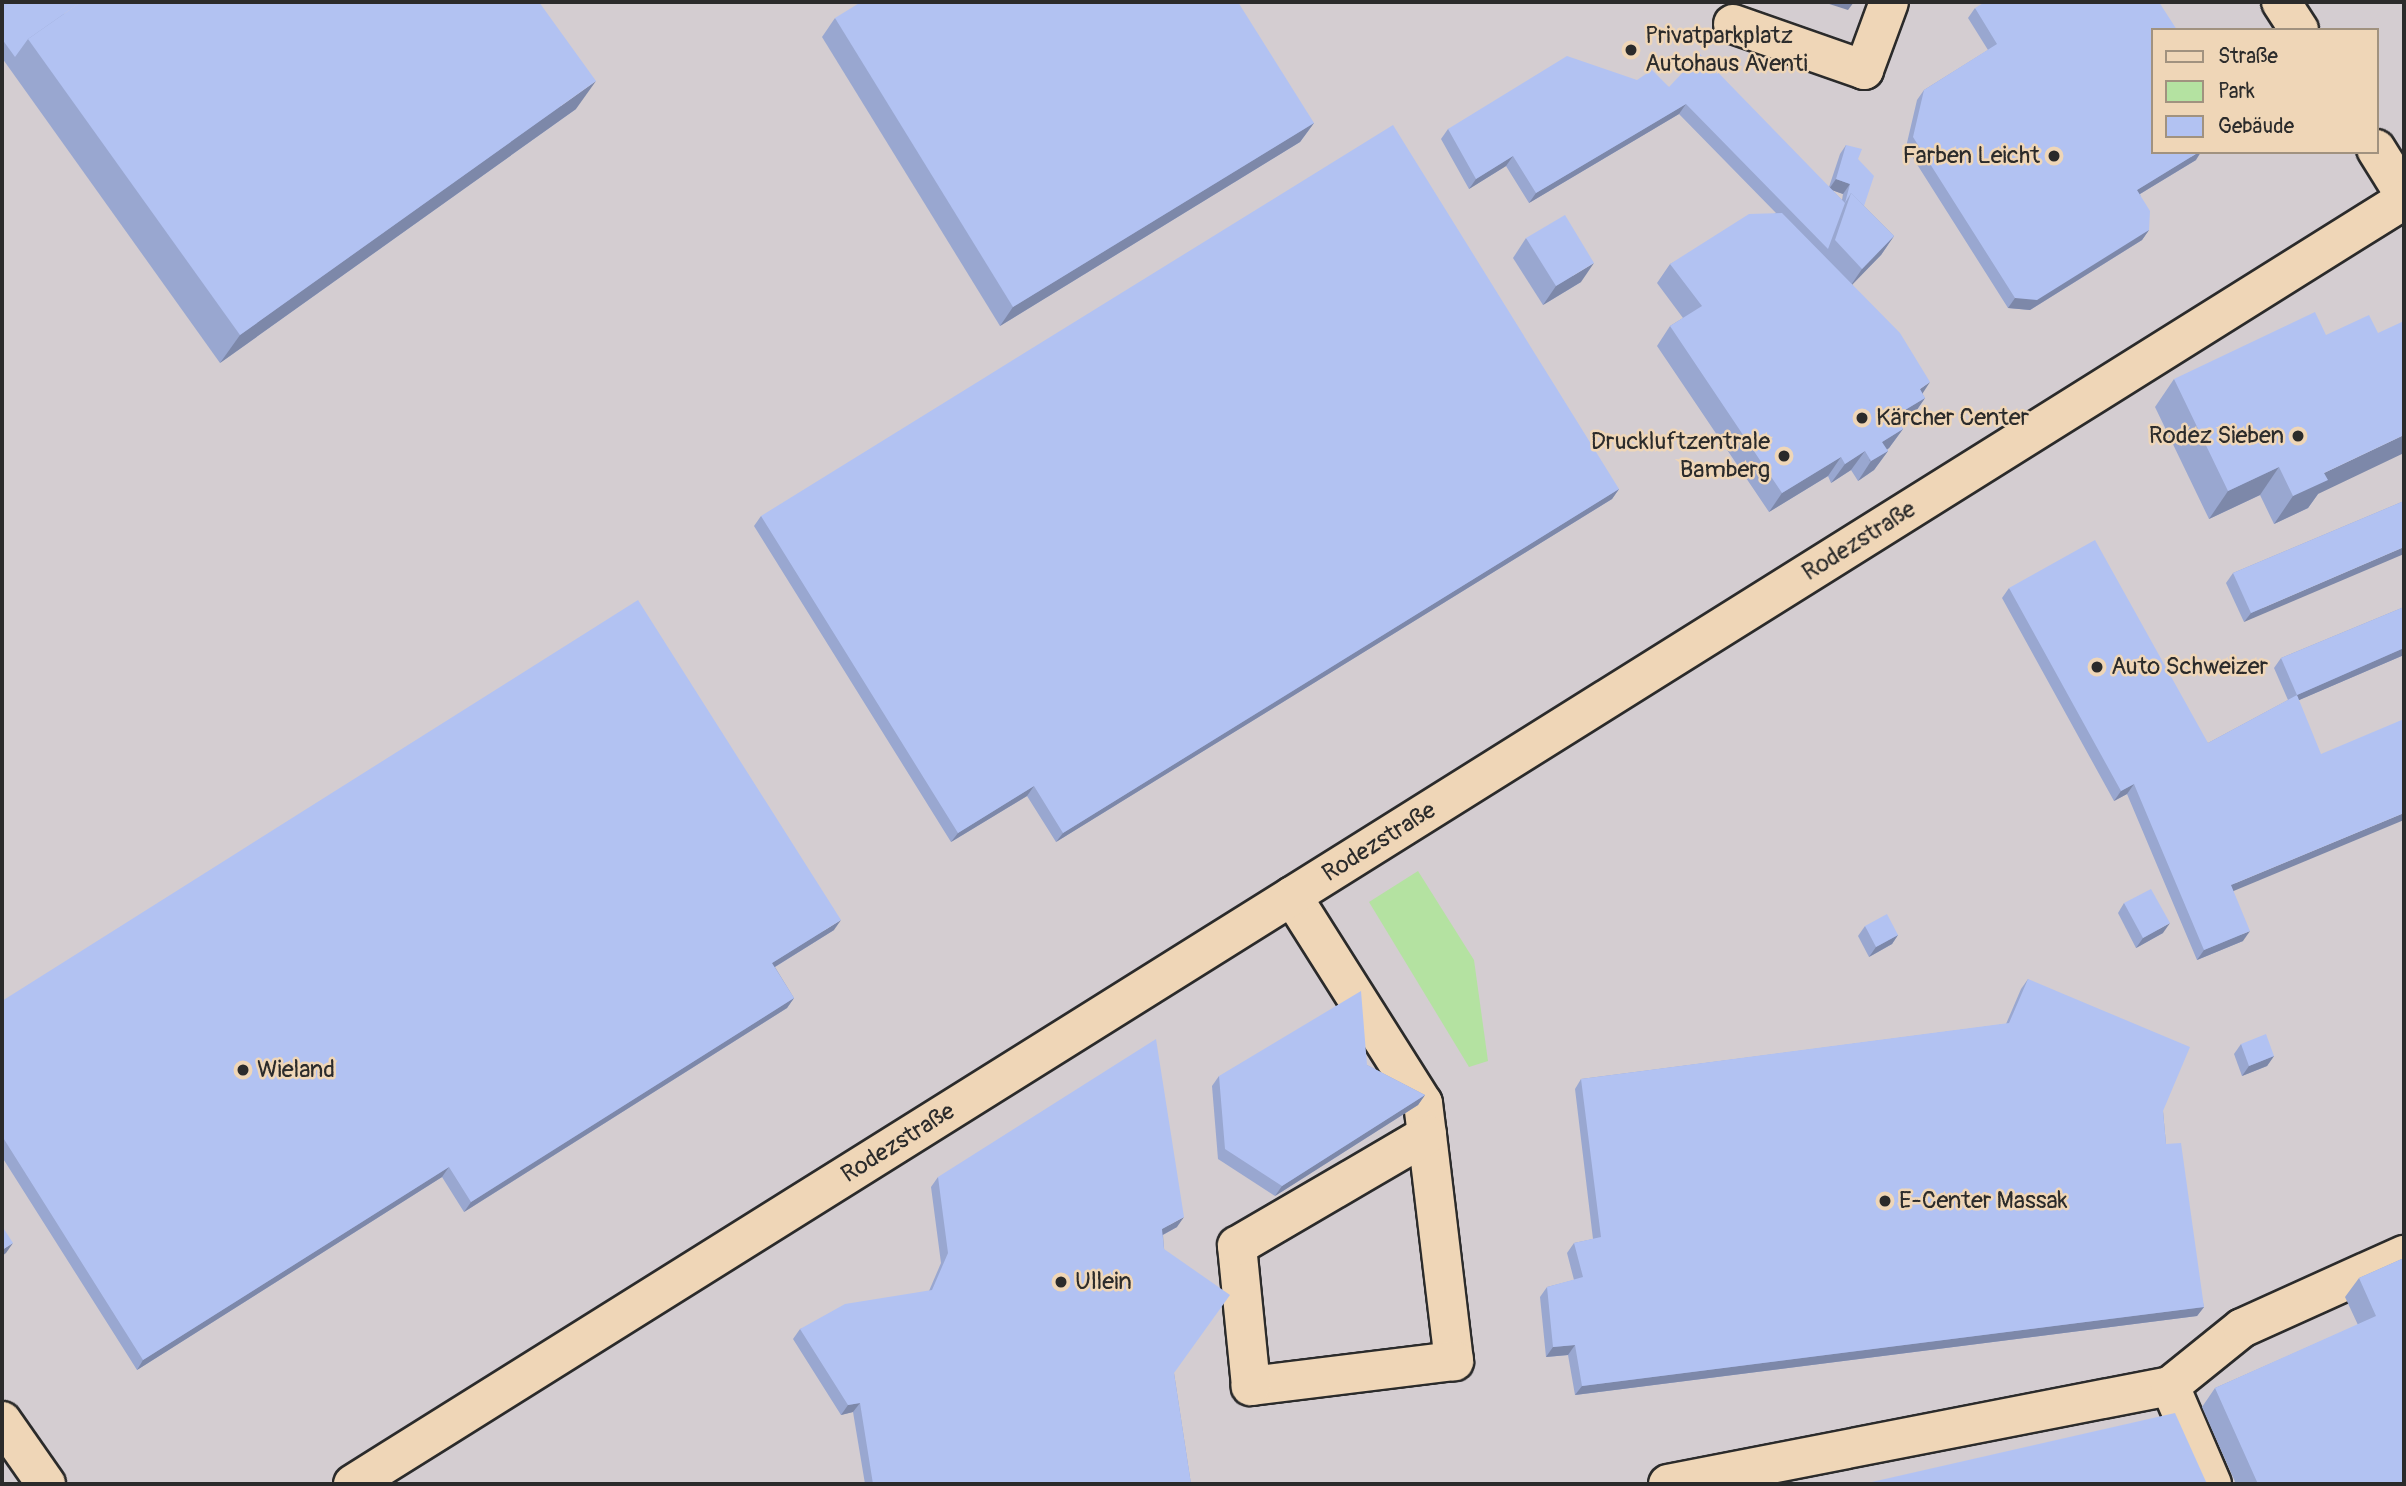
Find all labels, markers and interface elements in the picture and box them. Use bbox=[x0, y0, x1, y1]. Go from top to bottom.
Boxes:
place label: Privatparkplatz Autohaus Aventi bbox=[1645, 22, 1808, 78]
legend bbox=[2150, 28, 2378, 154]
marker: Privatparkplatz Autohaus Aventi bbox=[1623, 42, 1639, 58]
text: Straße bbox=[2218, 43, 2278, 70]
text: Park bbox=[2218, 78, 2255, 105]
text: Gebäude bbox=[2218, 113, 2294, 140]
place label: Farben Leicht bbox=[1903, 142, 2040, 170]
marker: Farben Leicht bbox=[2046, 148, 2062, 164]
place label: Kärcher Center bbox=[1876, 404, 2029, 432]
marker: Kärcher Center bbox=[1854, 410, 1870, 426]
place label: Rodez Sieben bbox=[2149, 422, 2284, 450]
place label: Druckluftzentrale Bamberg bbox=[1591, 428, 1770, 484]
marker: Rodez Sieben bbox=[2290, 428, 2306, 444]
marker: Druckluftzentrale Bamberg bbox=[1776, 448, 1792, 464]
street label: Rodezstraße bbox=[1797, 495, 1921, 587]
place label: Auto Schweizer bbox=[2111, 653, 2268, 681]
marker: Auto Schweizer bbox=[2089, 659, 2105, 675]
street label: Rodezstraße bbox=[1317, 796, 1441, 888]
place label: Wieland bbox=[257, 1056, 335, 1084]
marker: Wieland bbox=[235, 1062, 251, 1078]
street label: Rodezstraße bbox=[836, 1097, 960, 1189]
place label: E-Center Massak bbox=[1899, 1187, 2068, 1215]
marker: E-Center Massak bbox=[1877, 1193, 1893, 1209]
place label: Ullein bbox=[1075, 1268, 1132, 1296]
marker: Ullein bbox=[1053, 1274, 1069, 1290]

